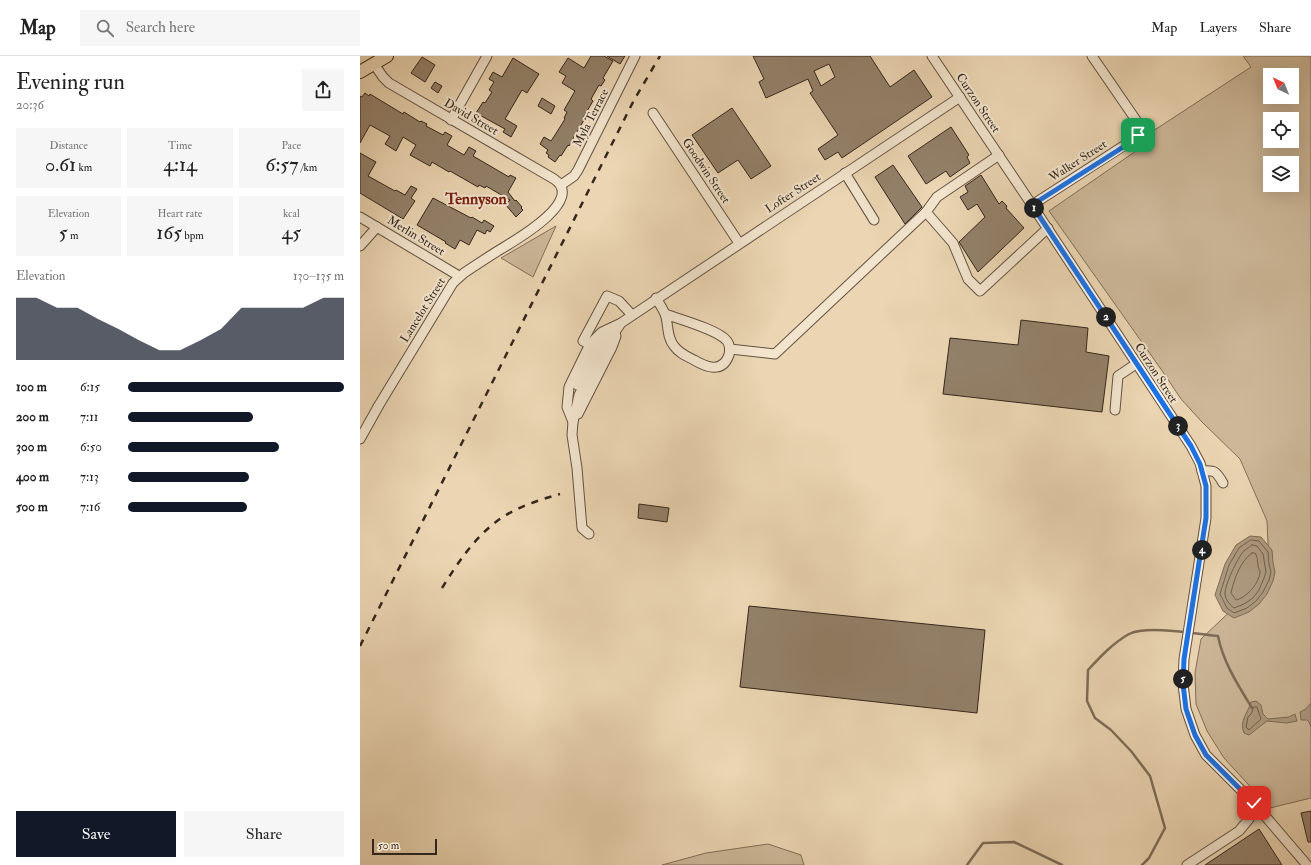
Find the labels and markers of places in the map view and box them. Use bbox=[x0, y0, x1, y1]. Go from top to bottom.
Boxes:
pin bbox=[1121, 118, 1155, 152]
pin: 1 bbox=[1024, 198, 1044, 218]
pin: 2 bbox=[1096, 307, 1116, 327]
pin: 3 bbox=[1168, 416, 1188, 436]
pin: 4 bbox=[1192, 540, 1212, 560]
pin: 5 bbox=[1173, 669, 1193, 689]
pin bbox=[1237, 786, 1271, 820]

